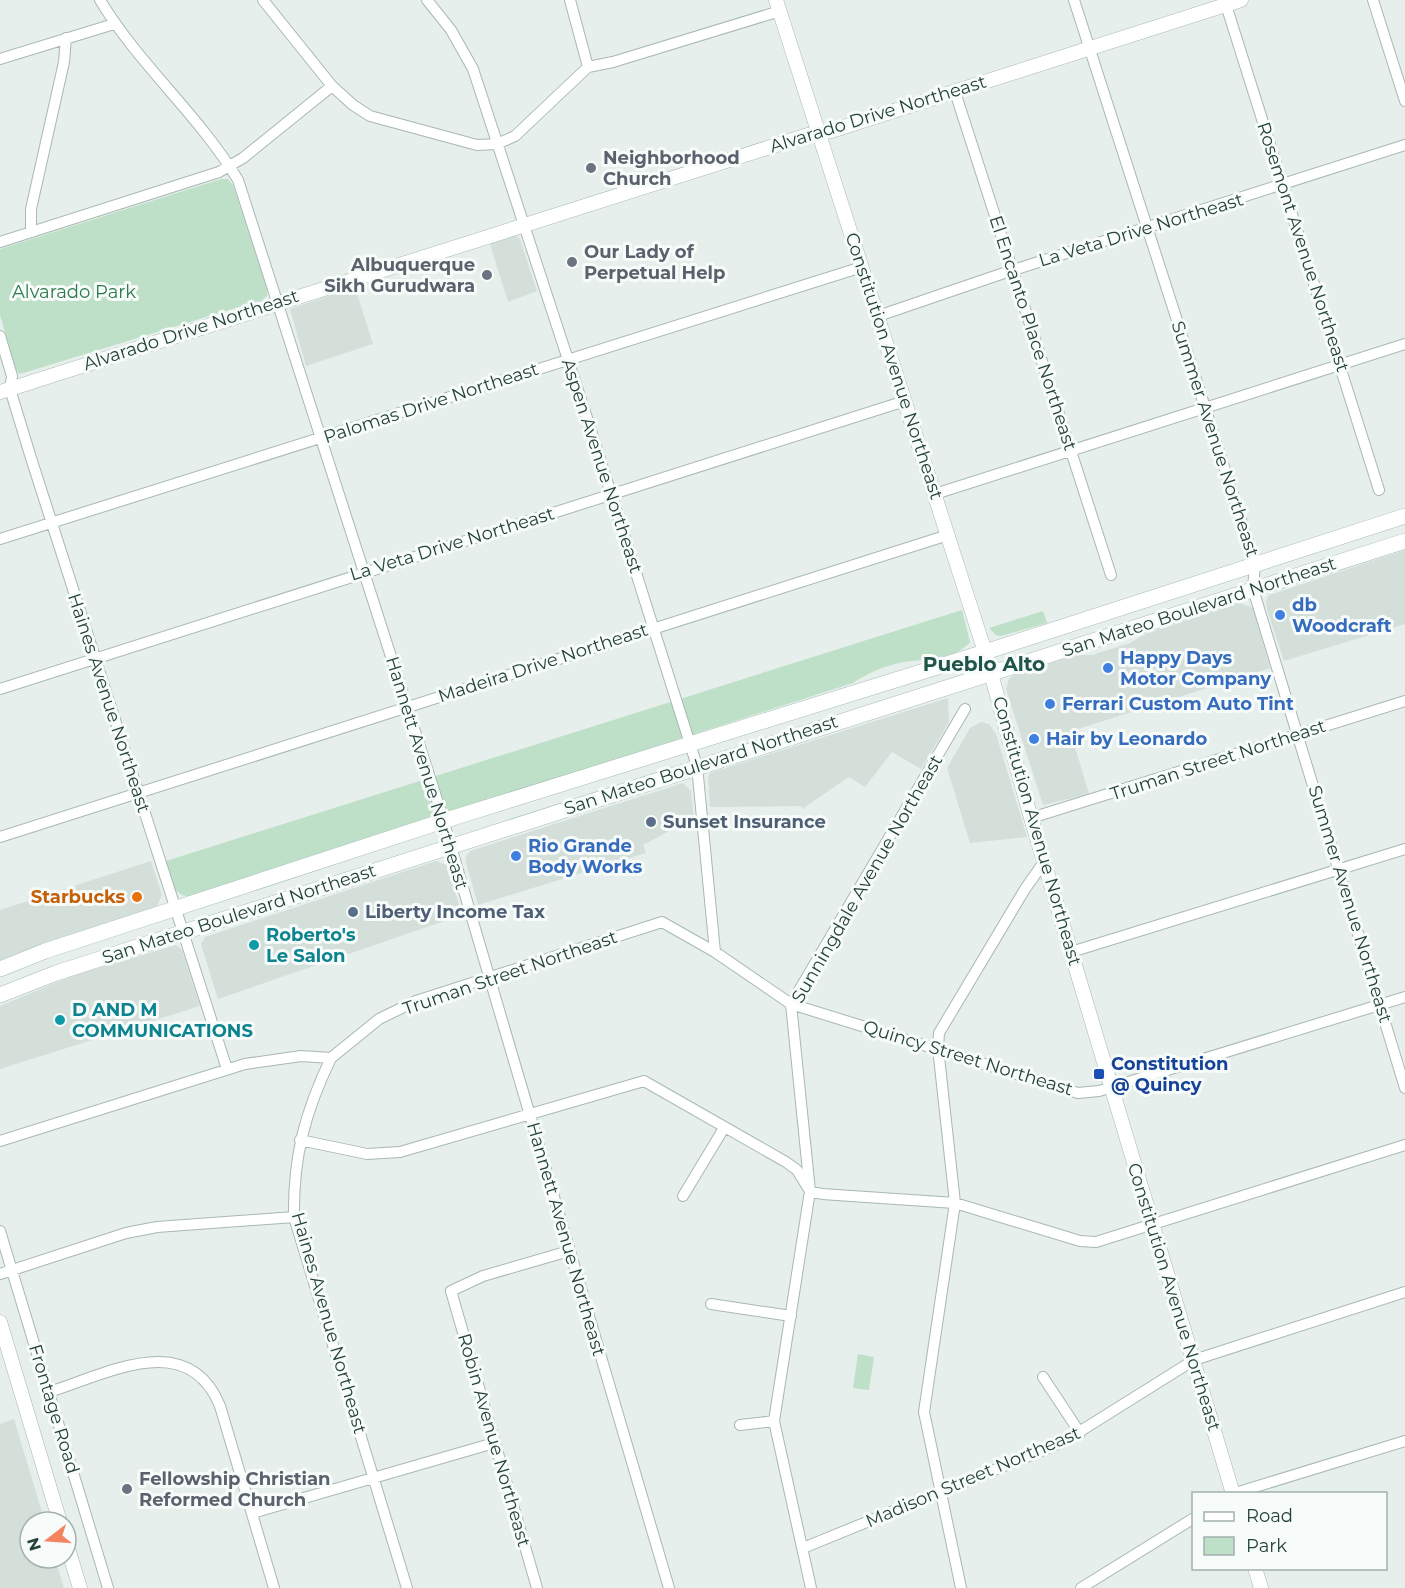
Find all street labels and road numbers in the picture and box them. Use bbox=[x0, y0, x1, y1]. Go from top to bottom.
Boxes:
street label: Alvarado Drive Northeast bbox=[767, 71, 989, 157]
street label: Rosemont Avenue Northeast bbox=[1252, 119, 1354, 375]
street label: La Veta Drive Northeast bbox=[1036, 188, 1246, 272]
street label: El Encanto Place Northeast bbox=[985, 213, 1081, 453]
street label: Constitution Avenue Northeast bbox=[840, 230, 948, 502]
street label: Alvarado Drive Northeast bbox=[81, 285, 301, 375]
street label: Summer Avenue Northeast bbox=[1166, 318, 1264, 560]
street label: Aspen Avenue Northeast bbox=[557, 356, 647, 576]
street label: Palomas Drive Northeast bbox=[321, 358, 541, 448]
street label: La Veta Drive Northeast bbox=[347, 502, 557, 586]
street label: San Mateo Boulevard Northeast bbox=[1059, 552, 1339, 662]
street label: Haines Avenue Northeast bbox=[63, 590, 155, 816]
street label: Madeira Drive Northeast bbox=[435, 619, 651, 707]
street label: Hannett Avenue Northeast bbox=[381, 654, 473, 892]
street label: Constitution Avenue Northeast bbox=[988, 694, 1086, 968]
street label: San Mateo Boulevard Northeast bbox=[561, 710, 841, 820]
street label: Truman Street Northeast bbox=[1107, 715, 1329, 805]
street label: Sunningdale Avenue Northeast bbox=[787, 751, 947, 1007]
street label: Summer Avenue Northeast bbox=[1303, 783, 1397, 1025]
street label: San Mateo Boulevard Northeast bbox=[99, 859, 379, 969]
street label: Truman Street Northeast bbox=[400, 926, 620, 1020]
street label: Quincy Street Northeast bbox=[861, 1016, 1075, 1100]
street label: Hannett Avenue Northeast bbox=[522, 1119, 610, 1359]
street label: Constitution Avenue Northeast bbox=[1123, 1160, 1225, 1434]
street label: Haines Avenue Northeast bbox=[287, 1210, 371, 1436]
street label: Robin Avenue Northeast bbox=[453, 1331, 535, 1549]
street label: Frontage Road bbox=[24, 1342, 84, 1476]
street label: Madison Street Northeast bbox=[862, 1422, 1084, 1532]

